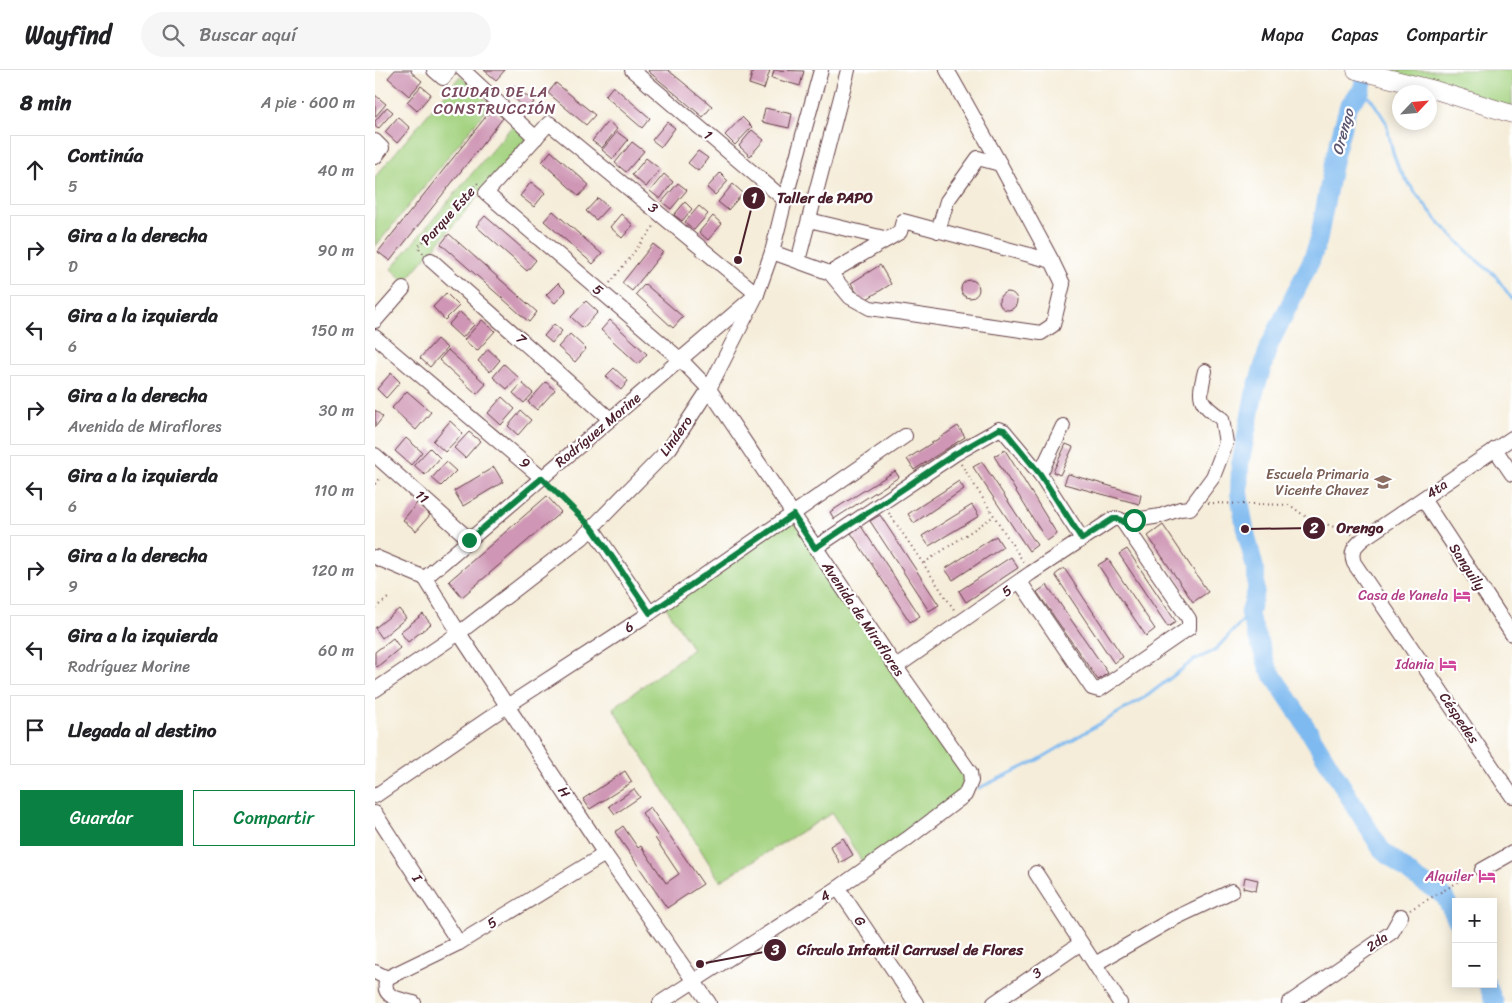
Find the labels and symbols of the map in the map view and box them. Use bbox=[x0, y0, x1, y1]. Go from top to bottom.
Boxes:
district label: CIUDAD DE LA CONSTRUCCIÓN bbox=[433, 79, 557, 122]
north arrow bbox=[1392, 85, 1437, 130]
water label: Orengo bbox=[1324, 105, 1362, 158]
street label: 1 bbox=[698, 123, 718, 147]
street label: Parque Este bbox=[414, 181, 482, 251]
callout: Taller de PAPO bbox=[742, 183, 883, 213]
text: 1 bbox=[751, 185, 758, 211]
text: Taller de PAPO bbox=[777, 185, 873, 211]
street label: 3 bbox=[642, 196, 664, 220]
street label: 5 bbox=[587, 278, 610, 303]
street label: 7 bbox=[510, 327, 533, 352]
street label: Rodríguez Morine bbox=[549, 386, 647, 474]
street label: Lindero bbox=[653, 410, 699, 462]
street label: 9 bbox=[514, 451, 537, 476]
place label: Escuela Primaria Vicente Chavez bbox=[1266, 462, 1369, 503]
school or university icon: Escuela Primaria Vicente Chavez bbox=[1373, 472, 1393, 492]
street label: 4ta bbox=[1421, 472, 1453, 506]
street label: 11 bbox=[409, 484, 435, 510]
route start bbox=[1123, 509, 1146, 532]
callout: Orengo bbox=[1302, 513, 1393, 543]
text: 2 bbox=[1309, 515, 1319, 541]
text: Orengo bbox=[1336, 515, 1384, 541]
route end bbox=[458, 529, 481, 552]
street label: Sanguily bbox=[1442, 538, 1492, 597]
street label: Avenida de Miraflores bbox=[814, 555, 911, 682]
street label: 5 bbox=[996, 578, 1018, 604]
place label: Casa de Yanela bbox=[1358, 583, 1448, 608]
hotel icon: Casa de Yanela bbox=[1452, 585, 1472, 605]
street label: 6 bbox=[619, 614, 639, 640]
place label: Idania bbox=[1395, 652, 1434, 677]
hotel icon: Idania bbox=[1438, 654, 1458, 674]
street label: Céspedes bbox=[1432, 687, 1486, 749]
street label: H bbox=[551, 781, 577, 803]
place label: Alquiler bbox=[1424, 864, 1474, 889]
hotel icon: Alquiler bbox=[1477, 866, 1497, 886]
street label: I bbox=[404, 868, 430, 888]
street label: 4 bbox=[815, 883, 836, 909]
street label: 5 bbox=[482, 910, 502, 936]
street label: G bbox=[847, 910, 873, 932]
street label: 2da bbox=[1361, 925, 1393, 959]
callout: Círculo Infantil Carrusel de Flores bbox=[763, 935, 1032, 965]
text: 3 bbox=[770, 937, 780, 963]
text: Círculo Infantil Carrusel de Flores bbox=[796, 937, 1024, 963]
street label: 3 bbox=[1027, 960, 1047, 986]

